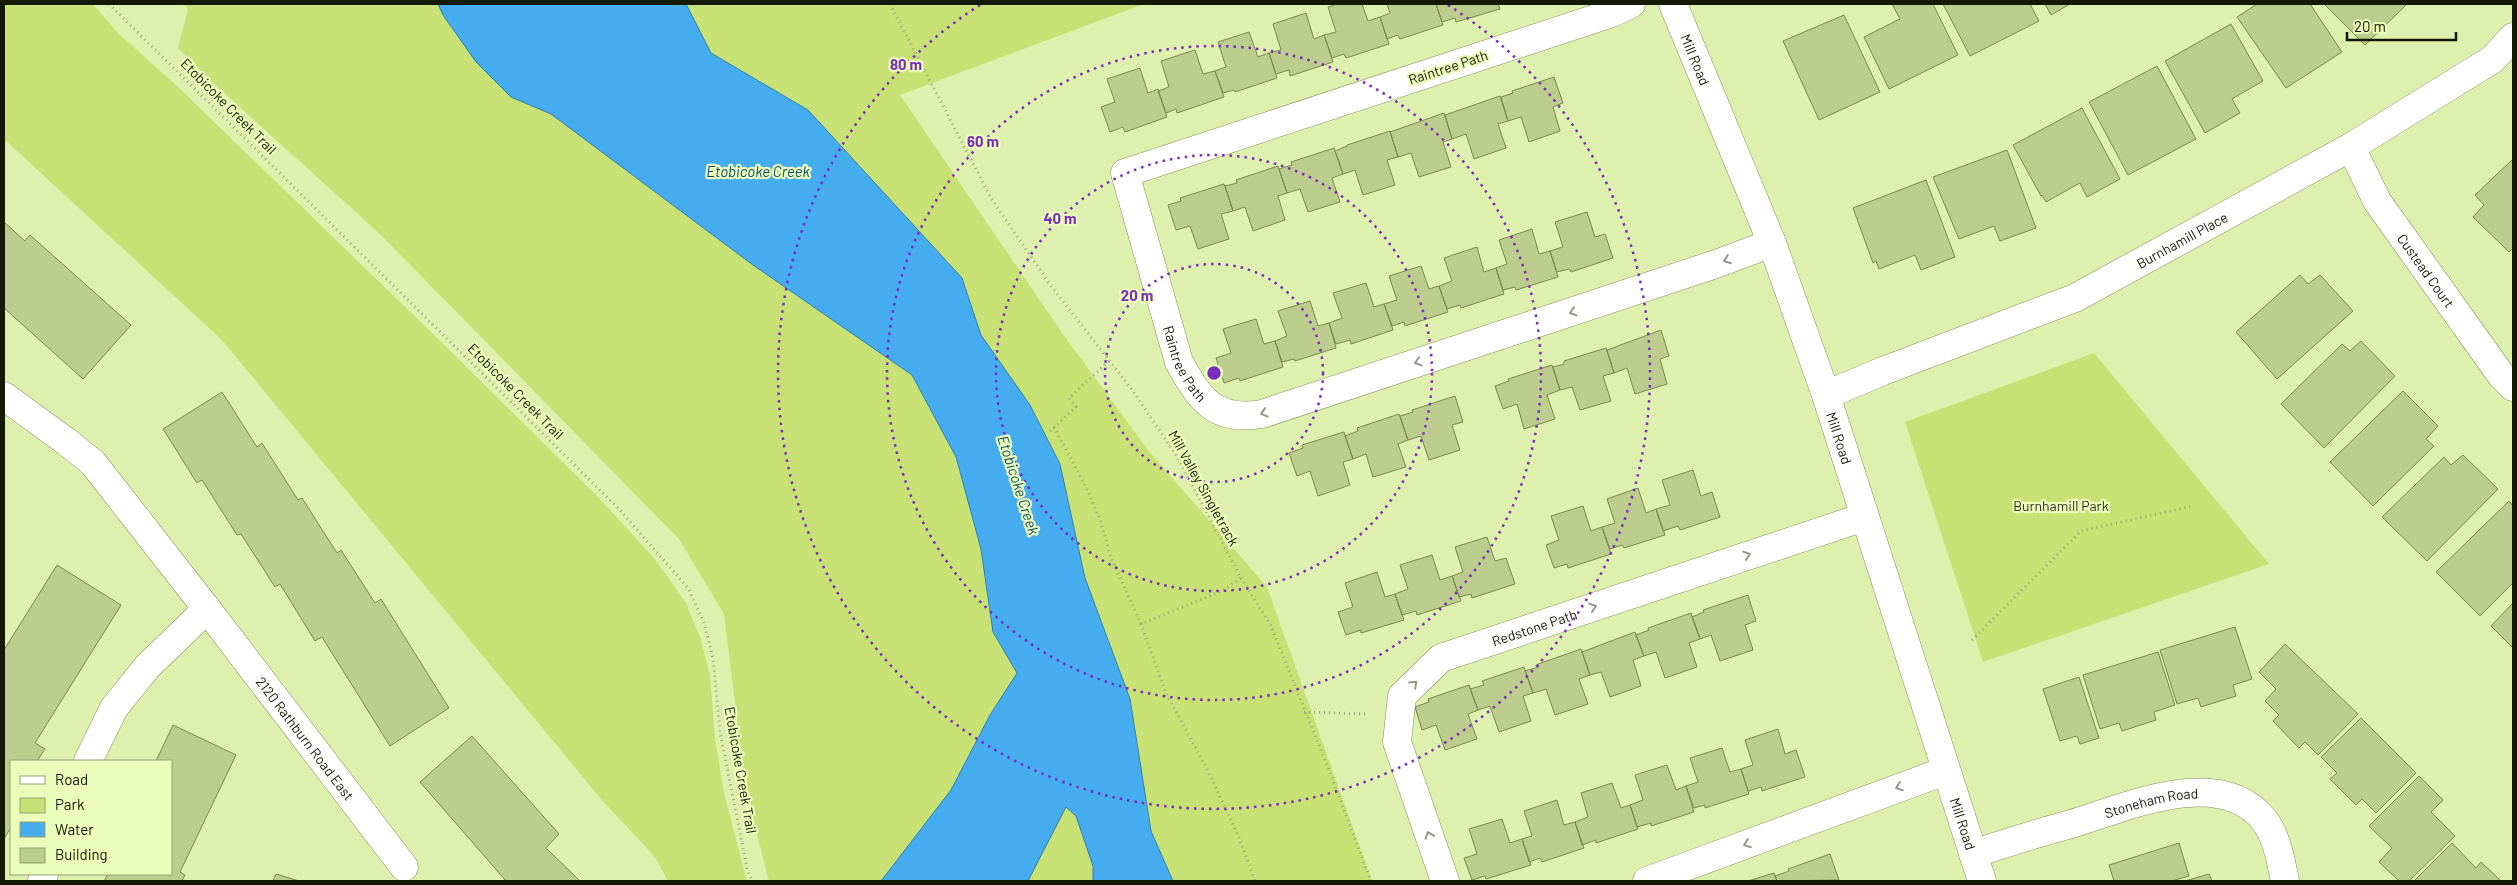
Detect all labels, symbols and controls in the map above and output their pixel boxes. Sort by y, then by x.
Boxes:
scale bar [2347,10,2456,42]
text: 20 m [2354,17,2386,35]
street label: Mill Road [1678,31,1714,88]
street label: Raintree Path [1406,46,1490,88]
street label: Etobicoke Creek Trail [178,55,280,157]
text: 80 m [890,55,922,73]
text: 60 m [967,132,999,150]
water label: Etobicoke Creek [706,162,810,180]
street label: Burnhamill Place [2133,208,2230,271]
text: 40 m [1043,209,1077,227]
street label: Custead Court [2394,230,2458,311]
one-way arrow [1723,254,1732,264]
text: 20 m [1121,286,1153,304]
one-way arrow [1569,306,1577,316]
street label: Raintree Path [1161,324,1210,405]
street label: Etobicoke Creek Trail [465,340,567,442]
one-way arrow [1415,357,1423,367]
centre of rings [1205,364,1223,382]
one-way arrow [1260,407,1269,417]
street label: Mill Road [1823,410,1856,466]
street label: Mill Valley Singletrack [1165,427,1243,549]
water label: Etobicoke Creek [994,433,1044,538]
park label: Burnhamill Park [2013,497,2109,514]
one-way arrow [1742,551,1751,561]
one-way arrow [1588,603,1597,613]
street label: Redstone Path [1489,605,1579,649]
street label: 2120 Rathburn Road East [253,673,358,803]
one-way arrow [1409,681,1418,690]
street label: Etobicoke Creek Trail [721,705,761,835]
legend [10,760,172,875]
text: Road [55,770,88,788]
one-way arrow [1896,781,1904,791]
street label: Stoneham Road [2102,784,2198,821]
text: Park [55,795,85,813]
street label: Mill Road [1947,795,1980,852]
text: Water [55,820,94,838]
one-way arrow [1425,831,1435,840]
one-way arrow [1743,838,1752,848]
text: Building [55,845,108,863]

